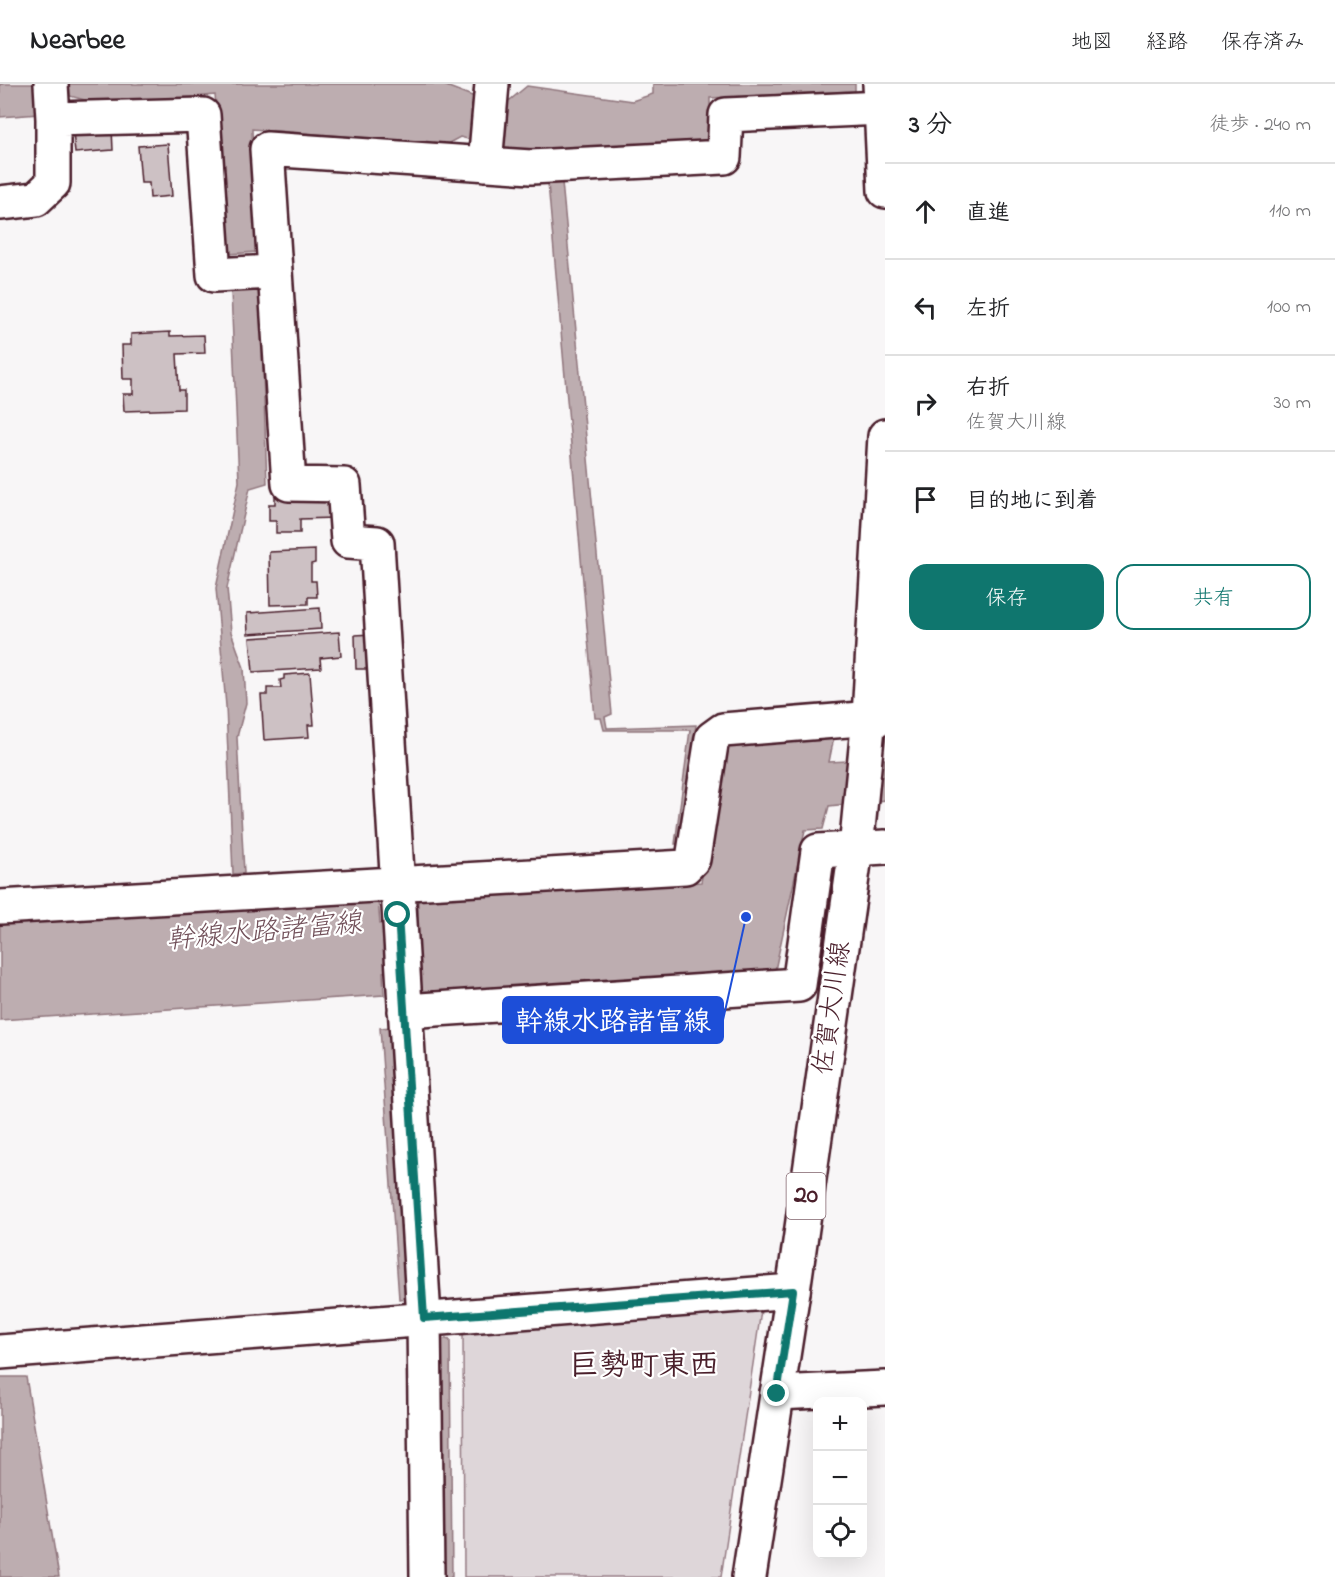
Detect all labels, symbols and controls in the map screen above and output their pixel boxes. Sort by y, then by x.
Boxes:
text: Nearbee [30,21,125,62]
text: 地図 [1071,28,1113,58]
text: 経路 [1146,28,1188,58]
text: 保存済み [1221,28,1305,58]
text: 3 分 [909,107,952,145]
text: 徒歩 · 240 m [1209,111,1311,140]
icon: ahead [909,195,942,228]
text: 110 m [1269,197,1311,226]
text: 直進 [966,198,1010,230]
icon: left [909,291,942,324]
text: 100 m [1267,293,1311,322]
text: 左折 [966,294,1010,326]
text: 右折 [966,373,1010,405]
icon: right [909,387,942,420]
text: 30 m [1274,389,1311,418]
text: 佐賀大川線 [966,409,1066,438]
icon: arrive [909,483,942,516]
text: 目的地に到着 [966,486,1098,518]
button: 保存 [909,564,1104,630]
button: 共有 [1116,564,1311,630]
route start [384,901,410,927]
water label: 幹線水路諸富線 [165,904,364,962]
street label: 佐賀大川線 [804,938,862,1078]
callout: 幹線水路諸富線 [503,997,723,1043]
text: 幹線水路諸富線 [515,1003,711,1044]
road number: 20 [786,1173,826,1219]
district label: 巨勢町東西 [569,1345,719,1389]
route end [763,1380,789,1406]
map controls [813,1397,867,1559]
button: + [813,1397,867,1451]
button: − [813,1451,867,1505]
button: locate [813,1505,867,1559]

